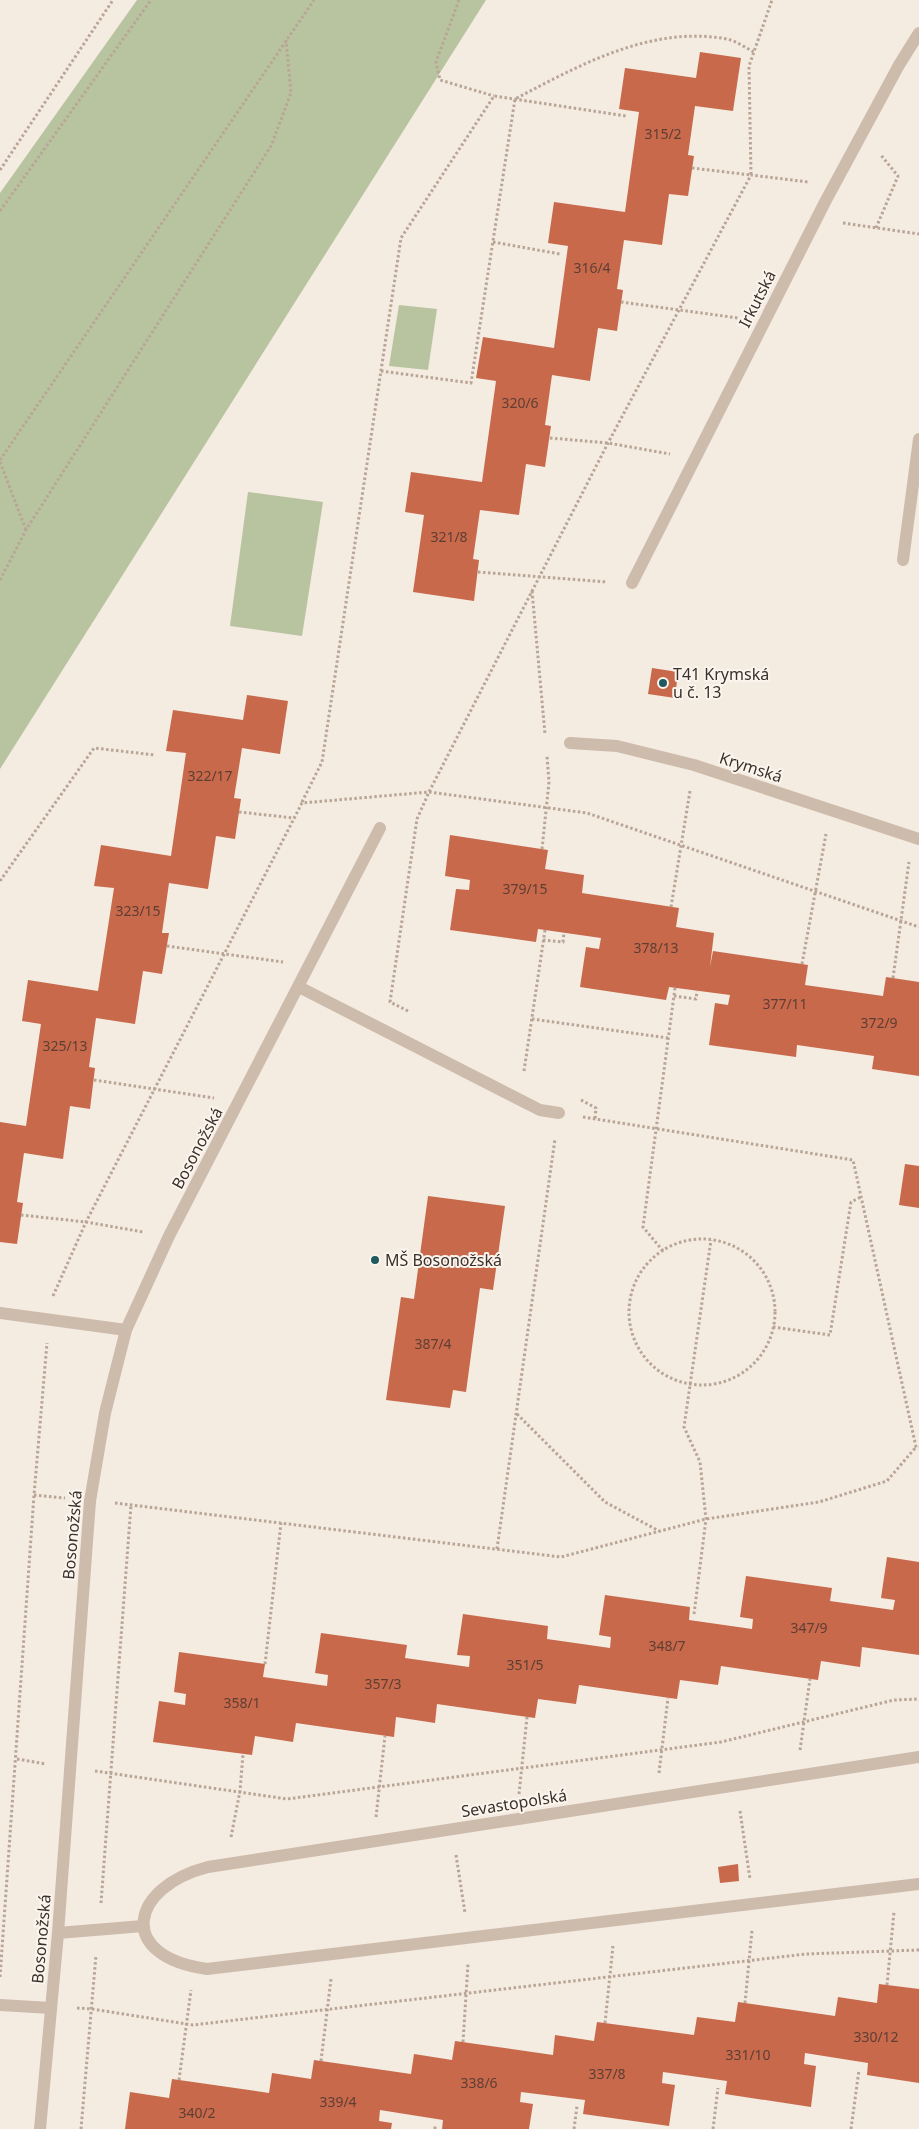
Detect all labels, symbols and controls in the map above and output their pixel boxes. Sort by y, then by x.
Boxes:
house number: 315/2 [644,124,682,143]
house number: 316/4 [573,258,611,277]
street label: Irkutská [733,267,781,331]
house number: 320/6 [501,393,539,412]
house number: 321/8 [430,527,468,546]
place label: T41 Krymská u č. 13 [673,663,769,703]
marker: T41 Krymská u č. 13 [657,677,669,689]
street label: Krymská [717,747,785,787]
house number: 322/17 [187,766,233,785]
house number: 379/15 [502,879,548,898]
house number: 323/15 [115,901,161,920]
house number: 378/13 [633,938,679,957]
house number: 377/11 [762,994,808,1013]
house number: 372/9 [860,1013,898,1032]
house number: 325/13 [42,1036,88,1055]
street label: Bosonožská [166,1103,228,1193]
place label: MŠ Bosonožská [385,1249,502,1271]
marker: MŠ Bosonožská [369,1254,381,1266]
house number: 387/4 [414,1334,452,1353]
street label: Bosonožská [57,1489,87,1581]
house number: 347/9 [790,1618,828,1637]
house number: 348/7 [648,1636,686,1655]
house number: 351/5 [506,1655,544,1674]
house number: 357/3 [364,1674,402,1693]
house number: 358/1 [223,1693,261,1712]
street label: Sevastopolská [460,1784,568,1822]
street label: Bosonožská [26,1893,56,1985]
house number: 330/12 [853,2027,899,2046]
house number: 331/10 [725,2045,771,2064]
house number: 337/8 [588,2064,626,2083]
house number: 338/6 [460,2073,498,2092]
house number: 339/4 [319,2092,357,2111]
house number: 340/2 [178,2103,216,2122]

